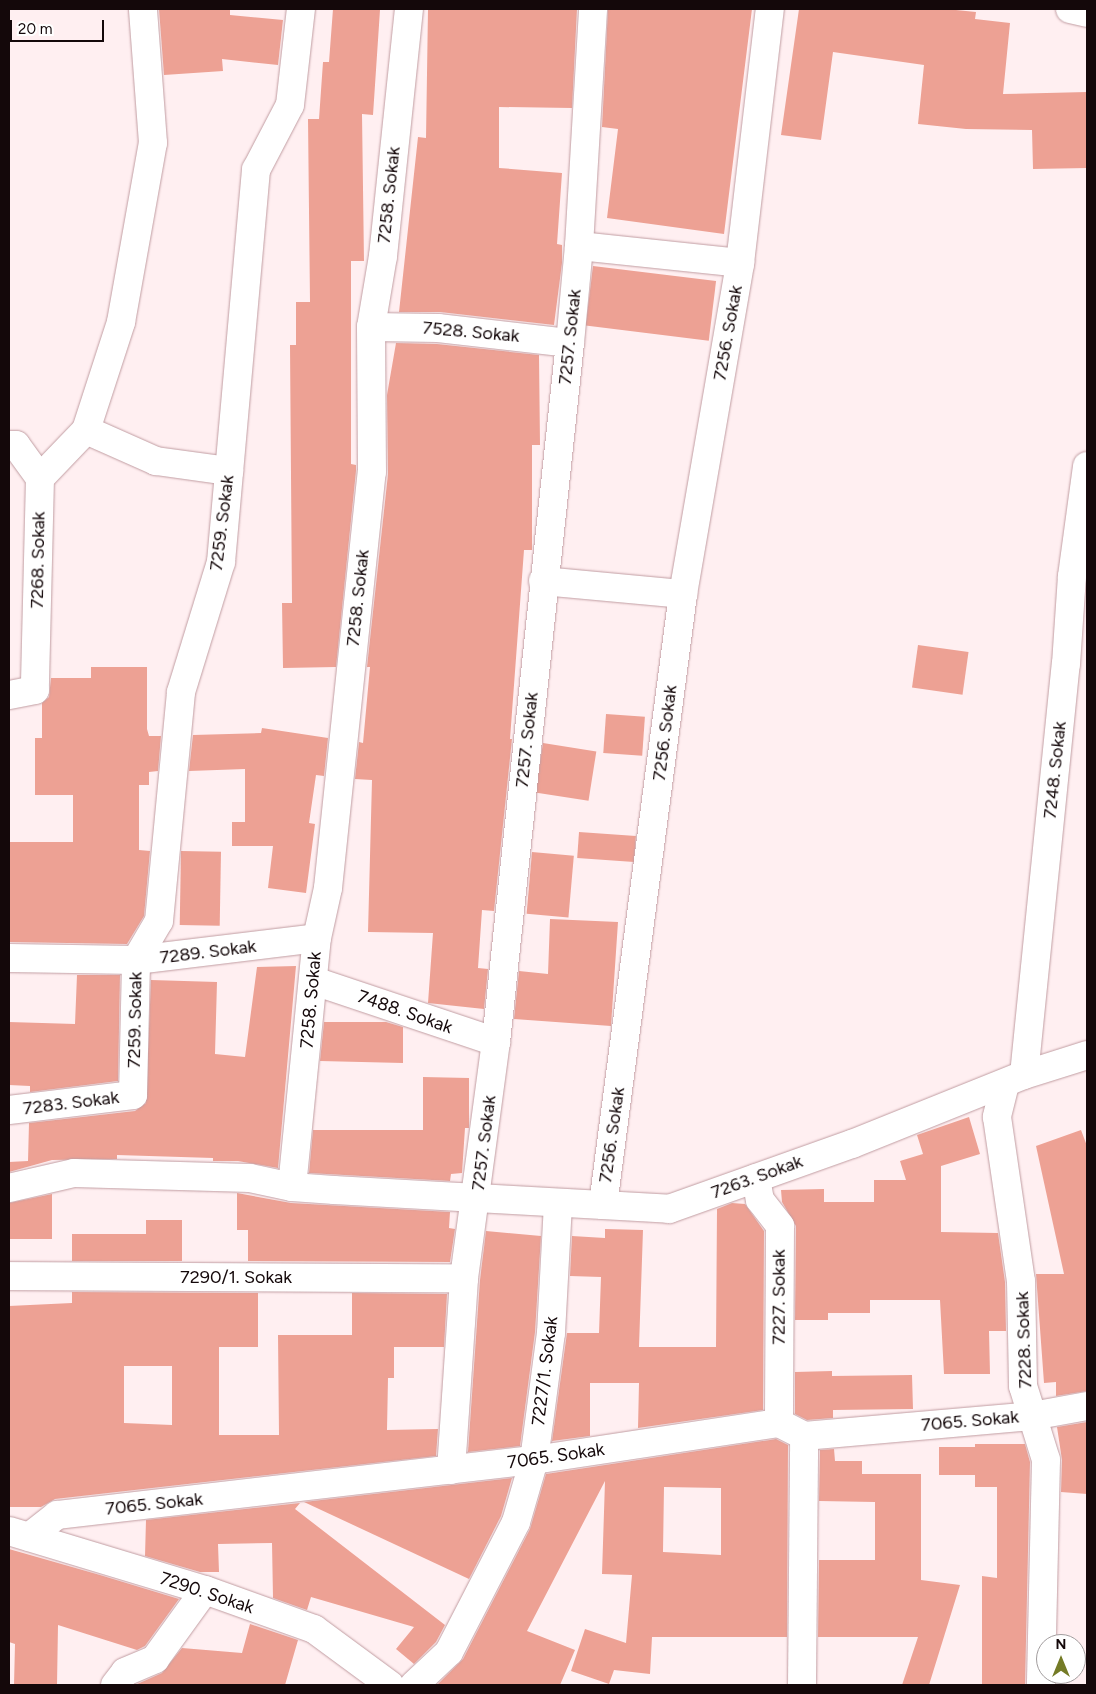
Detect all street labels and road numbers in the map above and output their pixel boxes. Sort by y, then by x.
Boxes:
street label: 7258. Sokak [373,146,405,244]
street label: 7256. Sokak [709,284,747,382]
street label: 7257. Sokak [554,288,586,386]
street label: 7528. Sokak [422,317,520,347]
street label: 7259. Sokak [205,474,239,572]
street label: 7268. Sokak [26,511,50,609]
street label: 7258. Sokak [342,549,374,647]
street label: 7256. Sokak [648,684,682,782]
street label: 7257. Sokak [511,691,543,789]
street label: 7248. Sokak [1039,720,1071,820]
street label: 7289. Sokak [158,935,258,969]
street label: 7258. Sokak [296,951,326,1049]
street label: 7259. Sokak [123,972,147,1068]
street label: 7488. Sokak [355,986,455,1038]
street label: 7283. Sokak [22,1086,120,1120]
street label: 7256. Sokak [595,1086,629,1184]
street label: 7257. Sokak [467,1094,501,1192]
street label: 7263. Sokak [708,1150,806,1204]
street label: 7227. Sokak [768,1249,790,1345]
street label: 7290/1. Sokak [180,1266,292,1288]
street label: 7228. Sokak [1012,1291,1036,1389]
street label: 7227/1. Sokak [528,1315,562,1427]
street label: 7065. Sokak [920,1406,1020,1436]
street label: 7065. Sokak [506,1438,606,1474]
street label: 7065. Sokak [104,1488,204,1520]
street label: 7290. Sokak [157,1568,257,1618]

